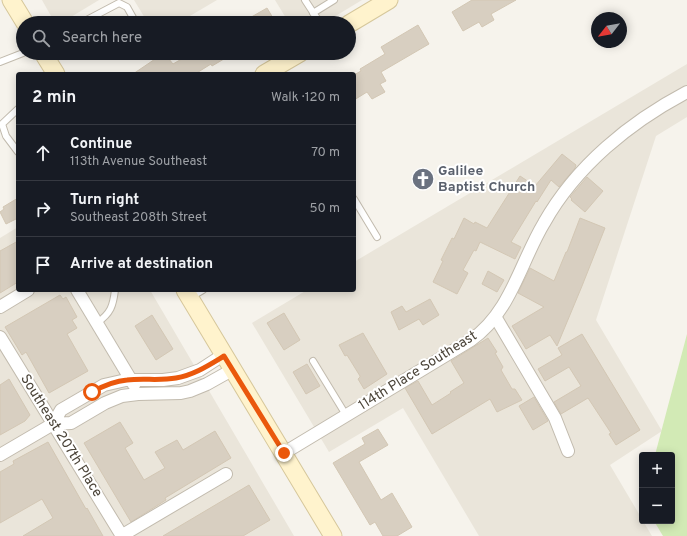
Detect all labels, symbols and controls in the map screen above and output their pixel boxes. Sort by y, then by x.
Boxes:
north arrow [591,12,627,48]
search box [16,16,356,60]
icon: search [30,27,52,49]
text: Search here [62,29,142,48]
text: 2 min [32,87,76,109]
text: Walk · 120 m [271,90,340,106]
text: Continue [70,135,132,154]
icon: ahead [32,142,54,164]
text: 70 m [311,145,340,161]
text: 113th Avenue Southeast [70,154,207,170]
place label: Galilee Baptist Church [438,163,535,196]
church icon: Galilee Baptist Church [410,166,436,192]
text: Turn right [70,191,139,210]
icon: right [32,198,54,220]
text: 50 m [310,201,340,217]
text: Southeast 208th Street [70,210,207,226]
icon: arrive [32,254,54,276]
text: Arrive at destination [70,255,213,274]
street label: 114th Place Southeast [356,328,480,414]
street label: Southeast 207th Place [16,371,106,501]
route start [83,383,101,401]
route end [275,444,293,462]
map controls [639,452,675,524]
button: + [639,452,675,488]
button: − [639,488,675,524]

